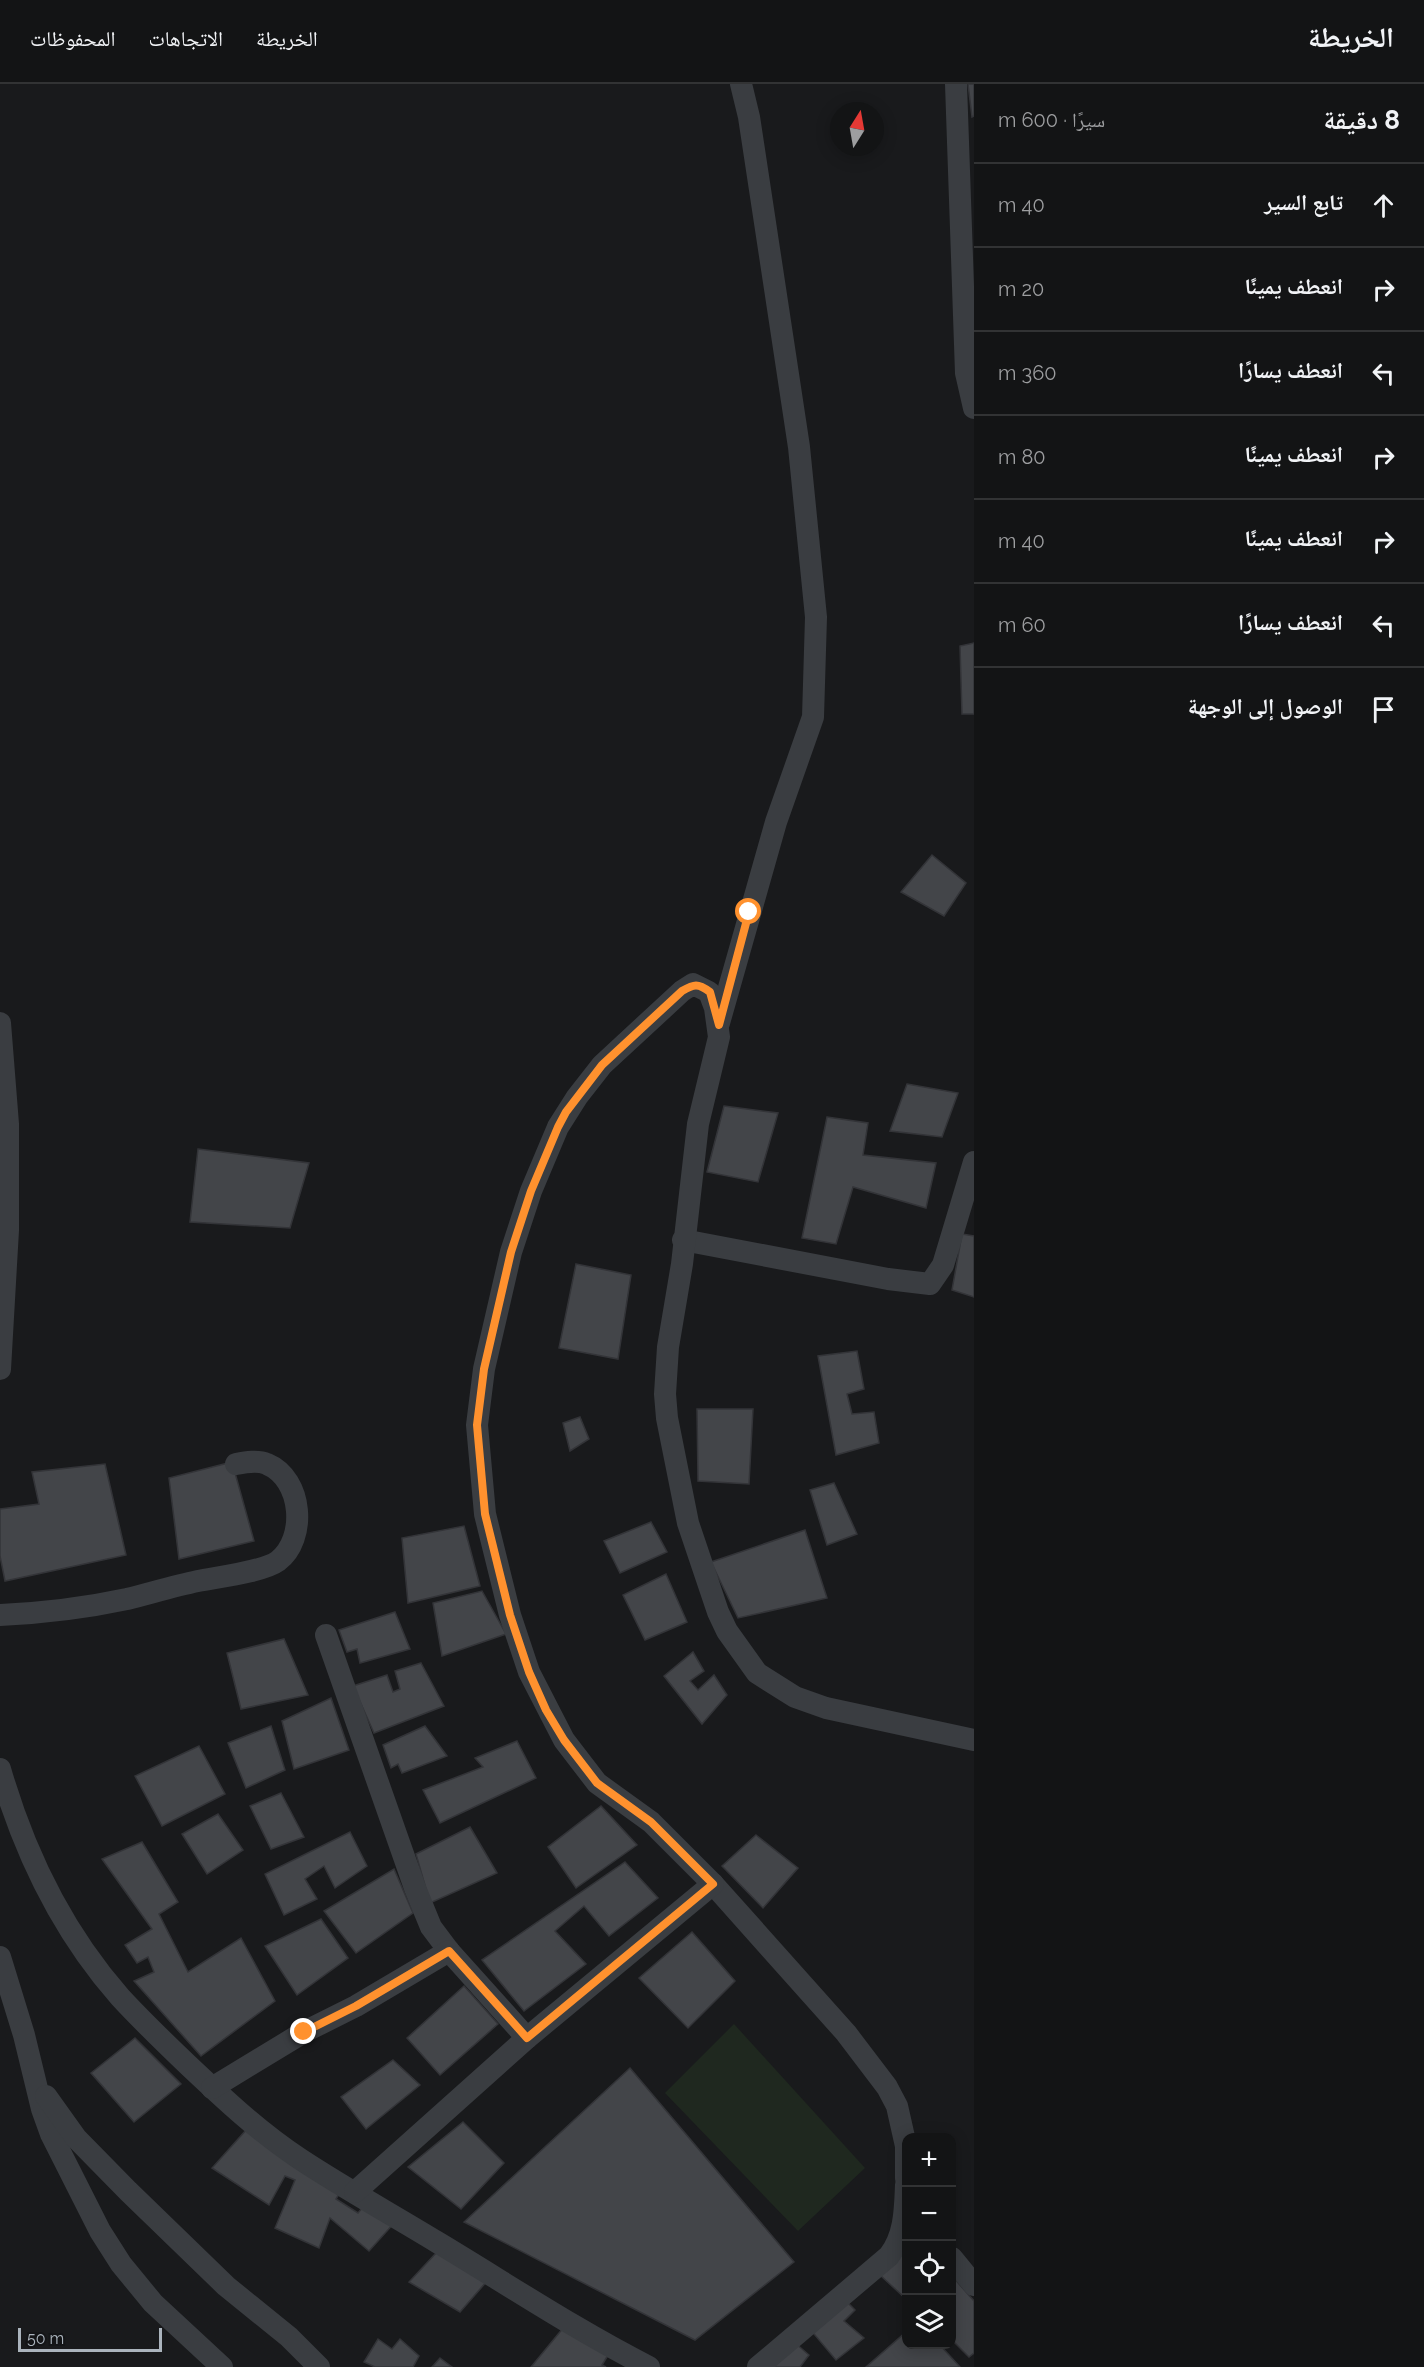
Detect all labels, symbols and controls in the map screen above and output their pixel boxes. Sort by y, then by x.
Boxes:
text: الخريطة [1308,21,1394,54]
text: المحفوظات [30,26,115,51]
text: الاتجاهات [148,26,223,51]
text: الخريطة [256,26,318,51]
north arrow [830,102,884,156]
text: 8 دقيقة [1323,105,1400,135]
text: سيرًا · 600 m [998,108,1105,132]
text: تابع السير [1264,189,1343,215]
icon: ahead [1367,189,1400,222]
text: 40 m [998,193,1045,217]
text: انعطف يمينًا [1244,273,1343,299]
icon: right [1367,273,1400,306]
text: 20 m [998,277,1044,301]
text: انعطف يسارًا [1238,357,1343,383]
icon: left [1367,357,1400,390]
text: 360 m [998,361,1056,385]
text: انعطف يمينًا [1244,441,1343,467]
icon: right [1367,441,1400,474]
text: 80 m [998,445,1046,469]
text: انعطف يمينًا [1244,525,1343,551]
icon: right [1367,525,1400,558]
text: 40 m [998,529,1045,553]
text: انعطف يسارًا [1238,609,1343,635]
icon: left [1367,609,1400,642]
text: 60 m [998,613,1046,637]
text: الوصول إلى الوجهة [1188,693,1343,719]
icon: arrive [1367,693,1400,726]
route start [735,898,761,924]
route end [290,2018,316,2044]
map controls [902,2133,956,2349]
button: + [902,2133,956,2187]
button: − [902,2187,956,2241]
button: locate [902,2241,956,2295]
button: layers [902,2295,956,2349]
scale bar [18,2325,162,2352]
text: 50 m [27,2329,64,2348]

